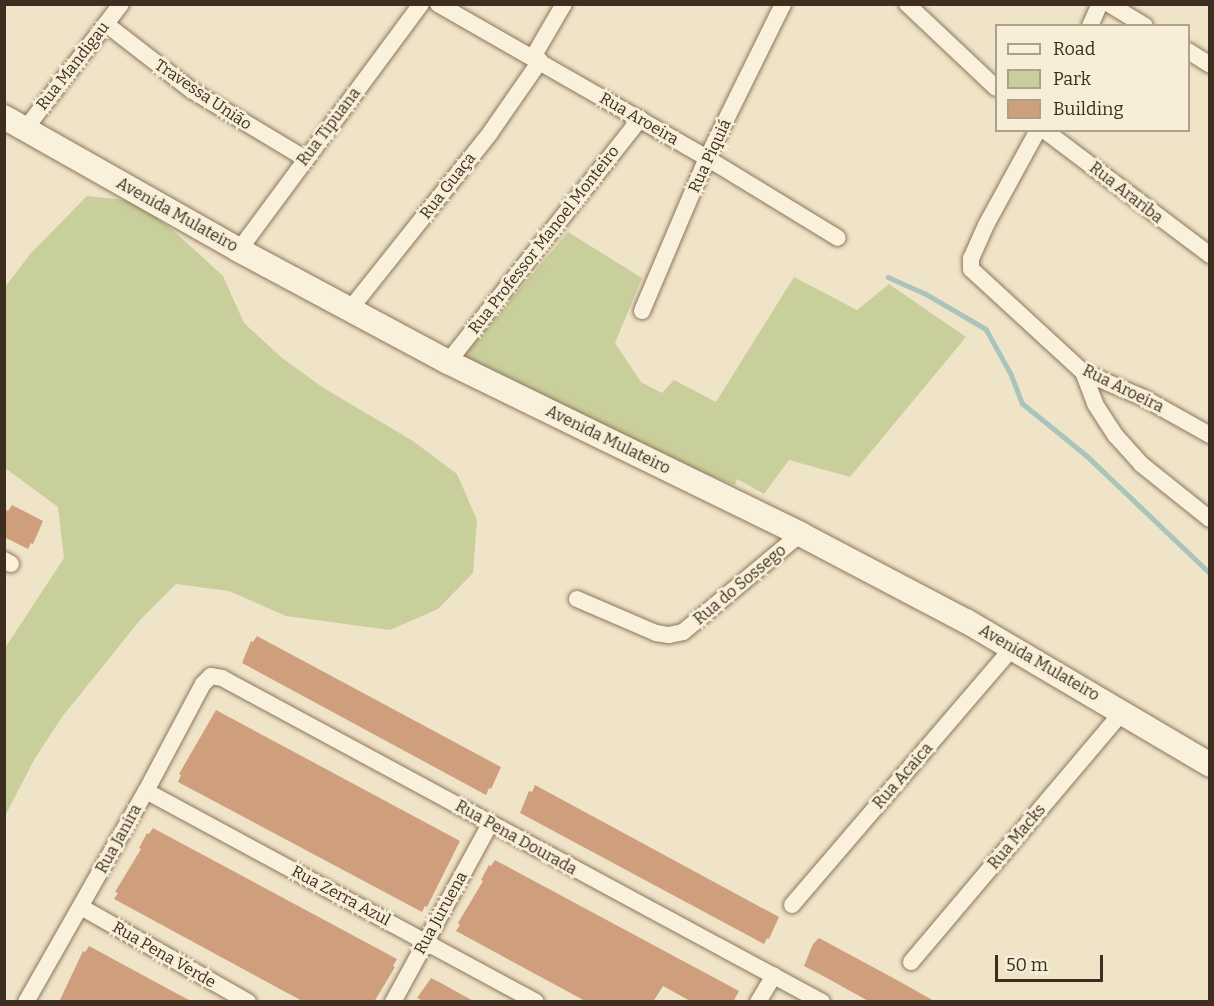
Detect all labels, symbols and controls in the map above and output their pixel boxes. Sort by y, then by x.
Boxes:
street label: Rua Mandigau [33,18,113,114]
legend [995,24,1190,132]
text: Road [1053,38,1095,60]
street label: Travessa União [151,56,255,134]
text: Park [1053,68,1091,90]
street label: Rua Tipuana [293,84,365,170]
street label: Rua Aroeira [596,89,682,149]
text: Building [1053,98,1124,120]
street label: Rua Piquiá [685,116,735,196]
street label: Rua Professor Manoel Monteiro [465,142,623,338]
street label: Rua Guaça [416,149,480,223]
street label: Rua Arariba [1085,158,1167,228]
street label: Avenida Mulateiro [113,174,241,256]
street label: Rua Aroeira [1079,361,1167,417]
street label: Avenida Mulateiro [543,402,673,478]
street label: Rua do Sossego [690,541,790,629]
street label: Avenida Mulateiro [975,621,1103,705]
street label: Rua Acaica [869,739,937,813]
street label: Rua Pena Dourada [452,797,580,879]
street label: Rua Janira [92,801,146,877]
street label: Rua Macks [984,801,1050,873]
street label: Rua Zerra Azul [288,862,394,930]
street label: Rua Juruena [410,868,472,958]
street label: Rua Pena Verde [109,918,219,992]
scale bar [998,943,1106,981]
text: 50 m [1006,954,1048,976]

